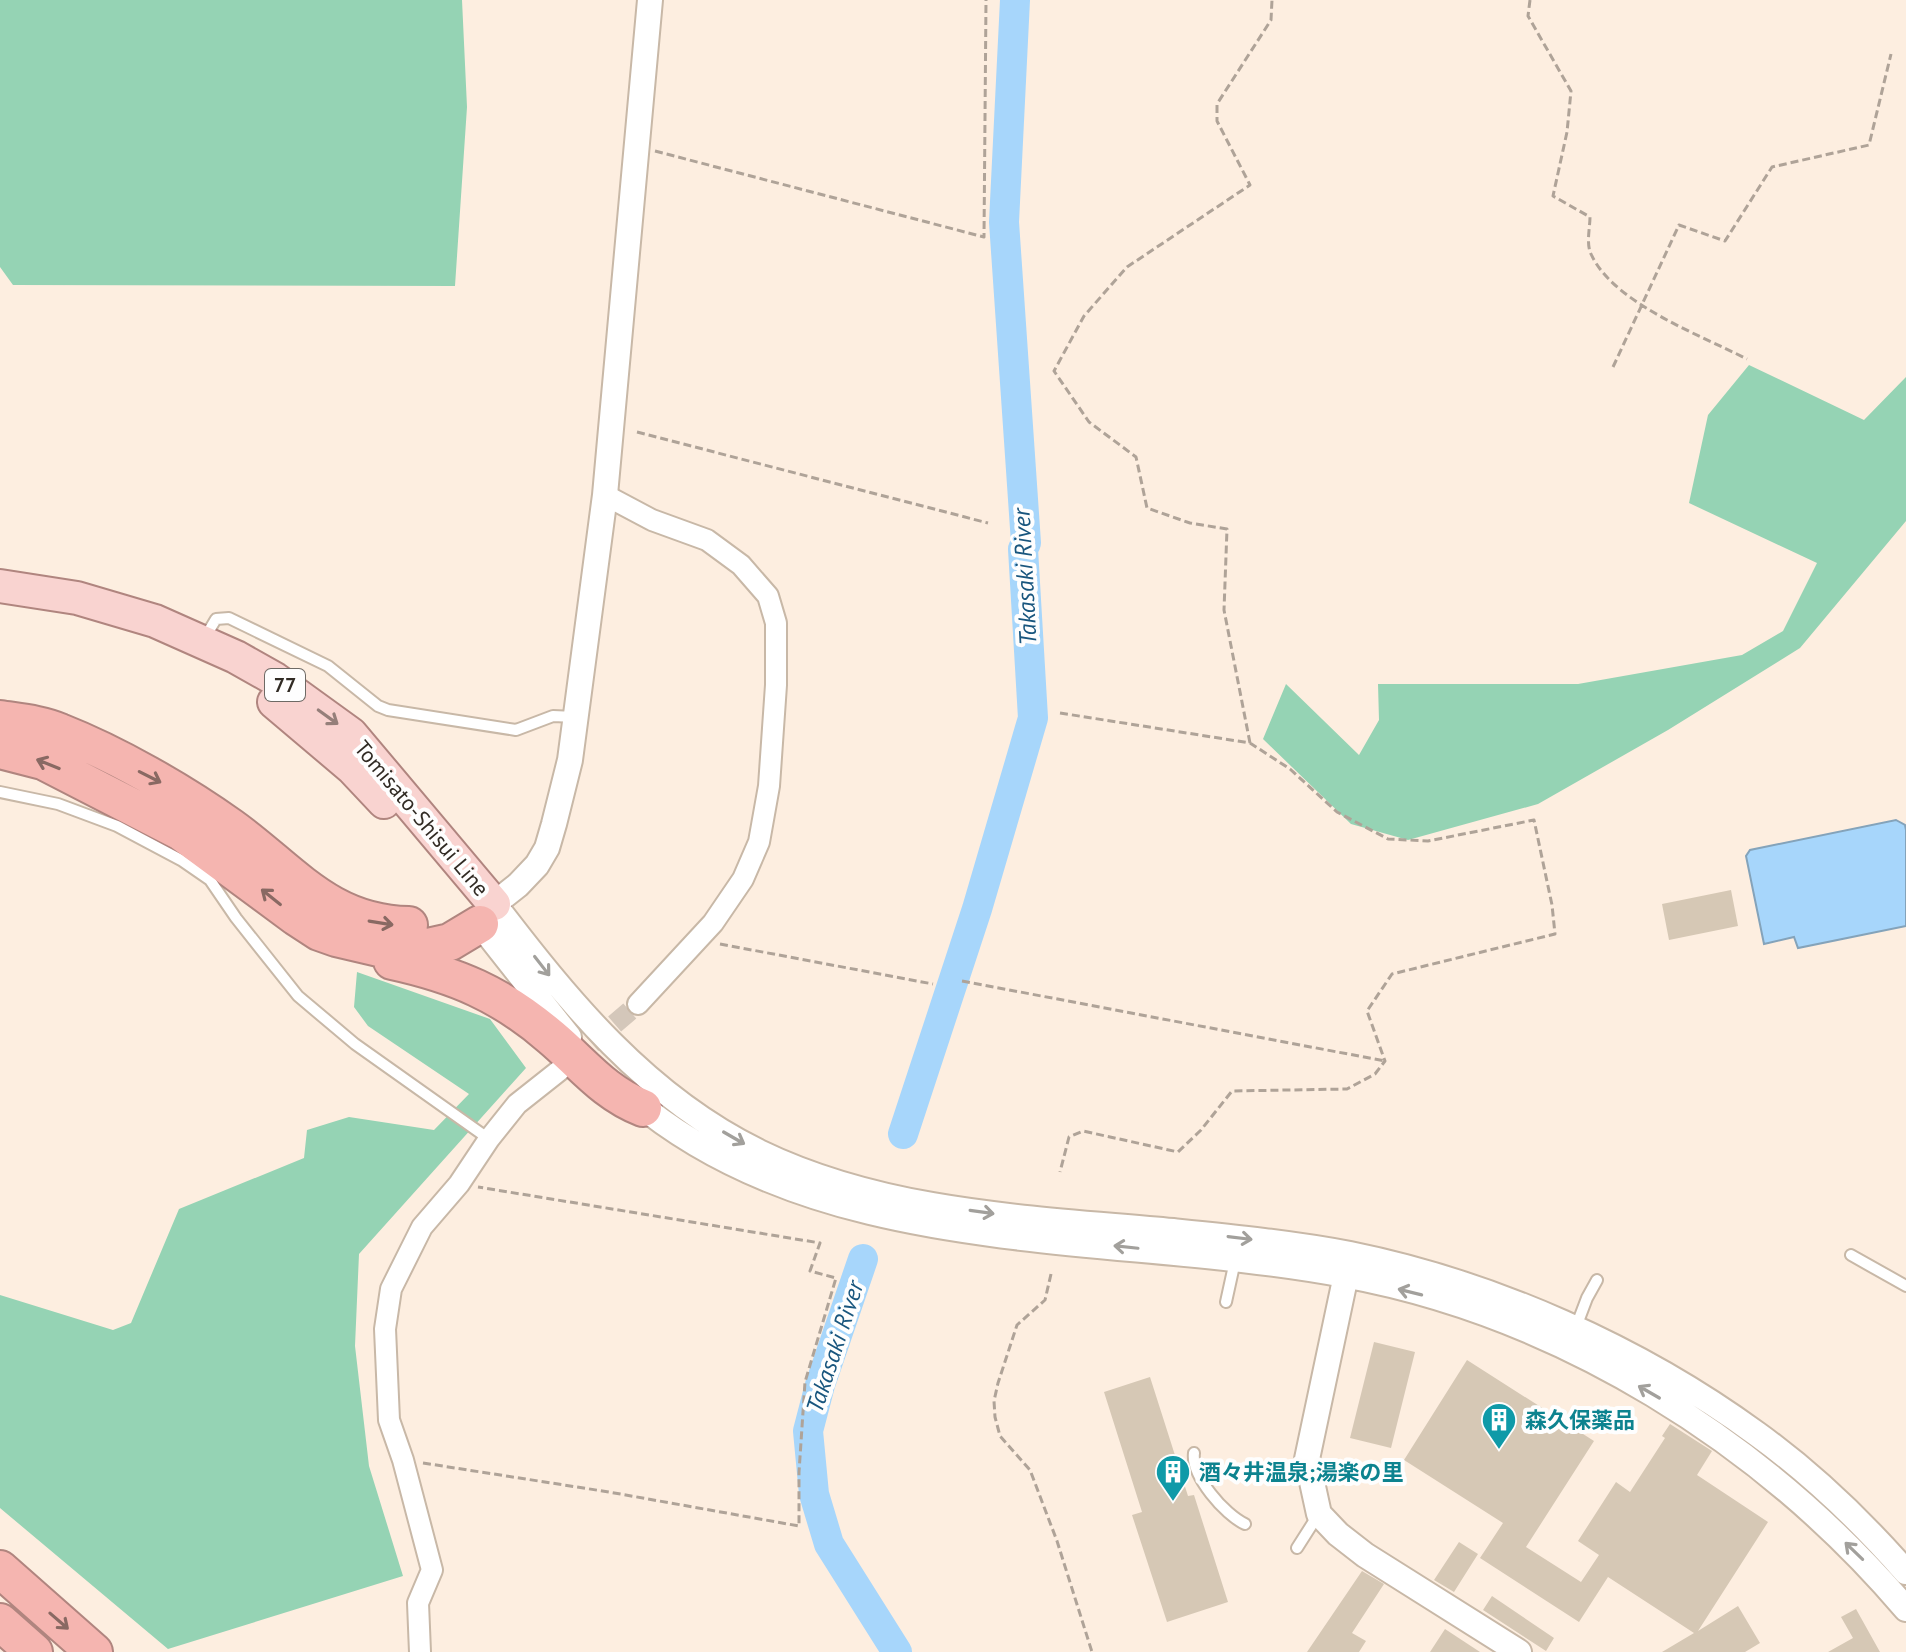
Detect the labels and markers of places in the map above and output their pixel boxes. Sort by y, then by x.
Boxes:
building icon: 森久保薬品 [1480,1401,1518,1451]
place label: 森久保薬品 [1525,1406,1635,1434]
building icon: 酒々井温泉;湯楽の里 [1154,1453,1192,1503]
place label: 酒々井温泉;湯楽の里 [1199,1458,1403,1486]

